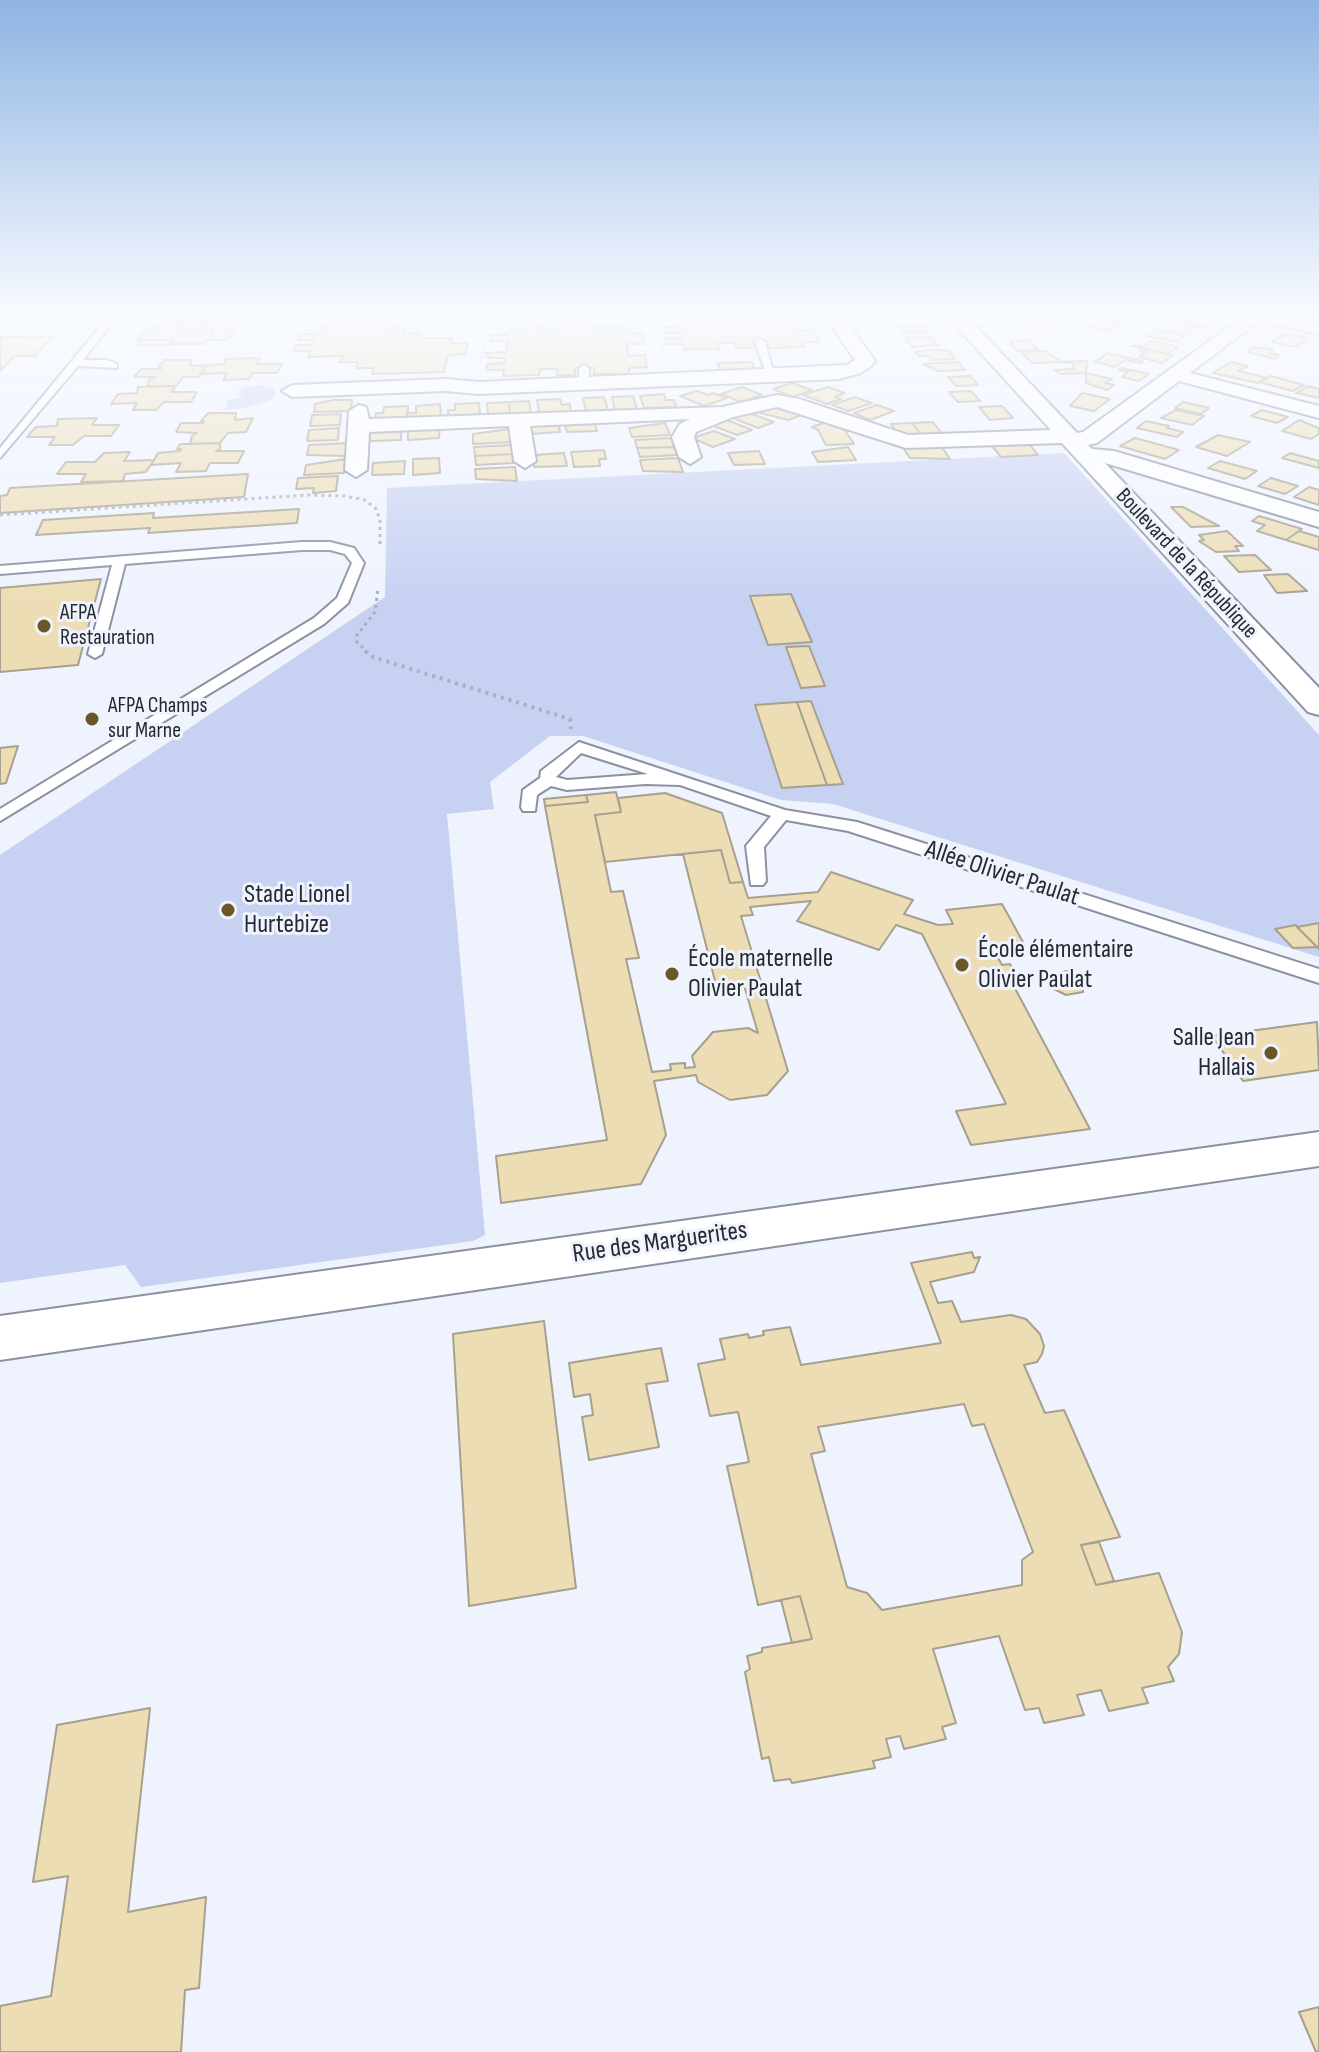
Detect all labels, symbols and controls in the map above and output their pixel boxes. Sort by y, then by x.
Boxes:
street label: Boulevard de la République [1110,483,1262,645]
place label: AFPA Restauration [60,600,155,652]
marker: AFPA Restauration [35,617,53,635]
place label: AFPA Champs sur Marne [108,693,207,744]
marker: AFPA Champs sur Marne [83,710,101,728]
street label: Allée Olivier Paulat [921,834,1083,914]
place label: Stade Lionel Hurtebize [244,879,350,940]
marker: Stade Lionel Hurtebize [219,901,237,919]
place label: École élémentaire Olivier Paulat [978,934,1133,996]
place label: École maternelle Olivier Paulat [688,943,833,1004]
marker: École élémentaire Olivier Paulat [953,956,971,974]
marker: École maternelle Olivier Paulat [663,965,681,983]
place label: Salle Jean Hallais [1173,1022,1255,1084]
marker: Salle Jean Hallais [1262,1044,1280,1062]
street label: Rue des Marguerites [571,1215,749,1271]

